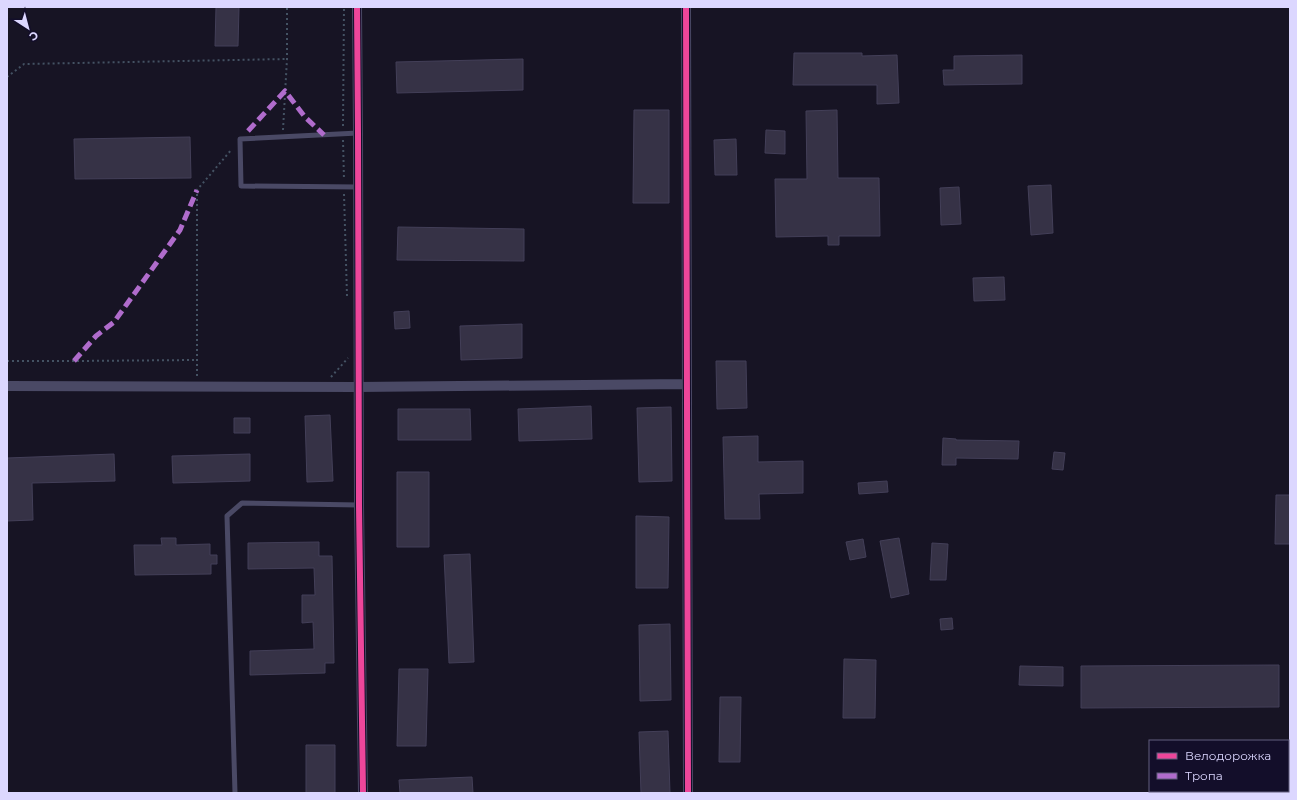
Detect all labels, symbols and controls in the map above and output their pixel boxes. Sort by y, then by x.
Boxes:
north arrow [8,8,48,48]
text: С [27,28,41,44]
legend [1149,740,1289,792]
text: Велодорожка [1185,748,1271,763]
text: Тропа [1185,768,1223,783]

